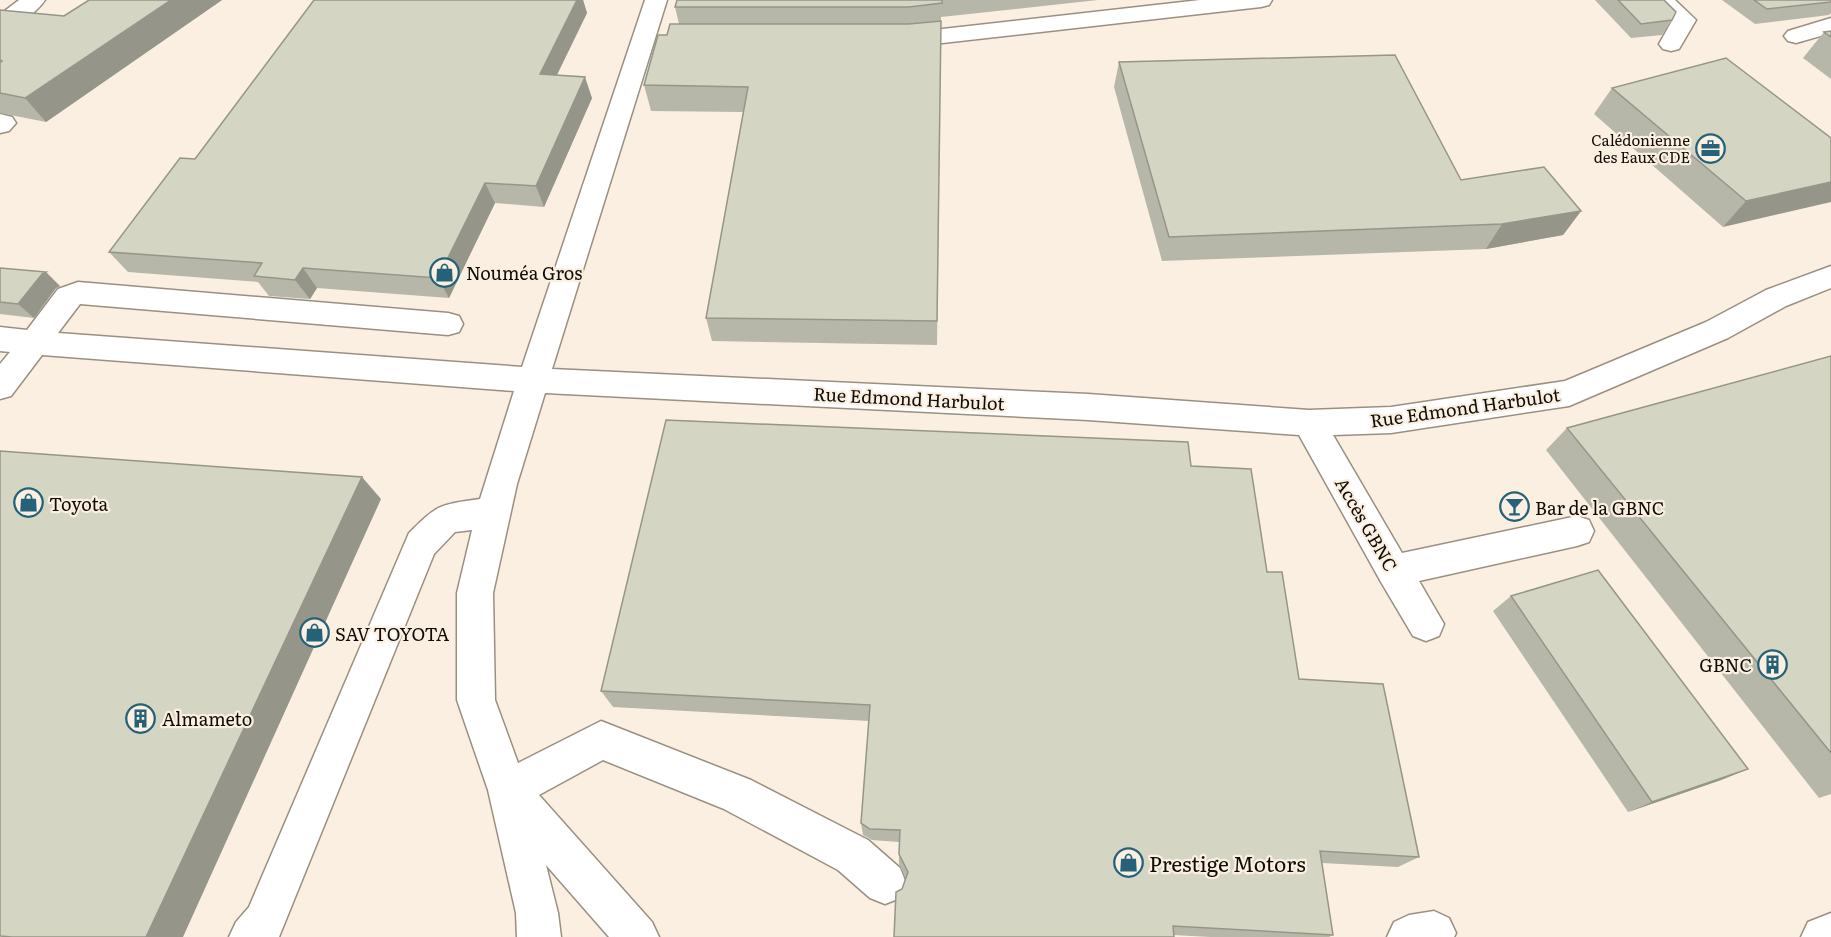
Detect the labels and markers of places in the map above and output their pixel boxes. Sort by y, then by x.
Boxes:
place label: Calédonienne des Eaux CDE [1591,128,1690,168]
office icon: Calédonienne des Eaux CDE [1695,132,1727,164]
shop icon: Nouméa Gros [429,256,461,288]
place label: Nouméa Gros [466,259,582,286]
shop icon: Toyota [12,487,44,519]
place label: Toyota [49,490,109,517]
bar icon: Bar de la GBNC [1498,491,1530,523]
place label: Bar de la GBNC [1535,494,1664,521]
shop icon: SAV TOYOTA [298,617,330,649]
place label: SAV TOYOTA [335,620,449,647]
building icon: GBNC [1757,648,1789,680]
place label: GBNC [1699,651,1752,678]
building icon: Almameto [125,702,157,734]
place label: Almameto [162,705,252,732]
shop icon: Prestige Motors [1112,846,1144,878]
place label: Prestige Motors [1149,847,1306,878]

